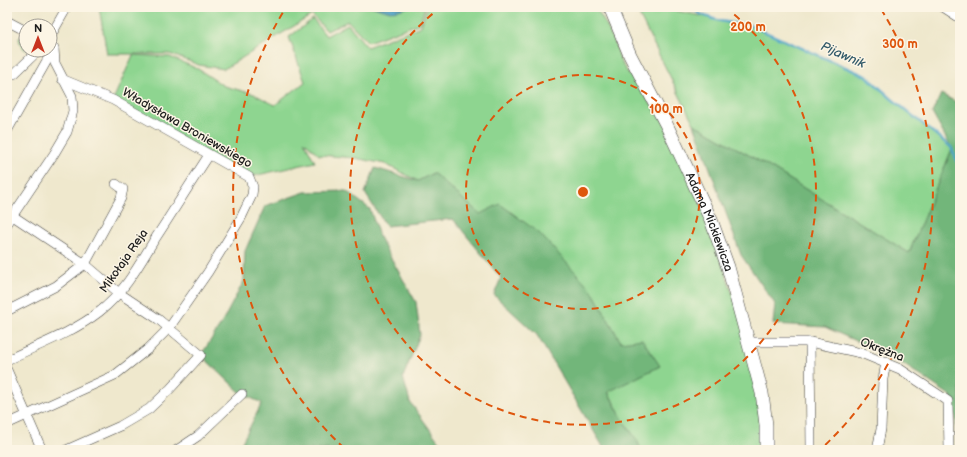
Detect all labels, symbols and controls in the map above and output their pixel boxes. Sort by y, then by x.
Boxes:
north arrow [18,18,58,58]
text: 200 m [730,20,766,35]
text: N [34,22,42,35]
text: 300 m [882,37,918,52]
water label: Pijawnik [818,38,868,72]
street label: Władysława Broniewskiego [119,85,255,171]
text: 100 m [649,102,683,117]
street label: Adama Mickiewicza [682,170,736,273]
centre of rings [576,185,590,199]
street label: Mikołaja Reja [97,226,152,296]
street label: Okrężna [858,335,906,365]

